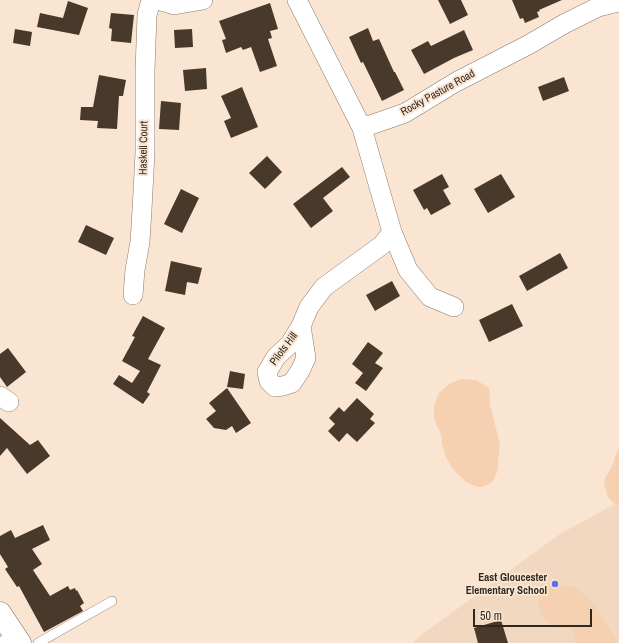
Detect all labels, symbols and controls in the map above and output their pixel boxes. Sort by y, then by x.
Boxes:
street label: Rocky Pasture Road [399,67,477,119]
street label: Haskell Court [137,121,151,175]
street label: Pilots Hill [267,330,301,368]
place label: East Gloucester Elementary School [466,571,547,597]
marker: East Gloucester Elementary School [550,579,560,589]
scale bar [475,601,594,627]
text: 50 m [480,608,502,624]

